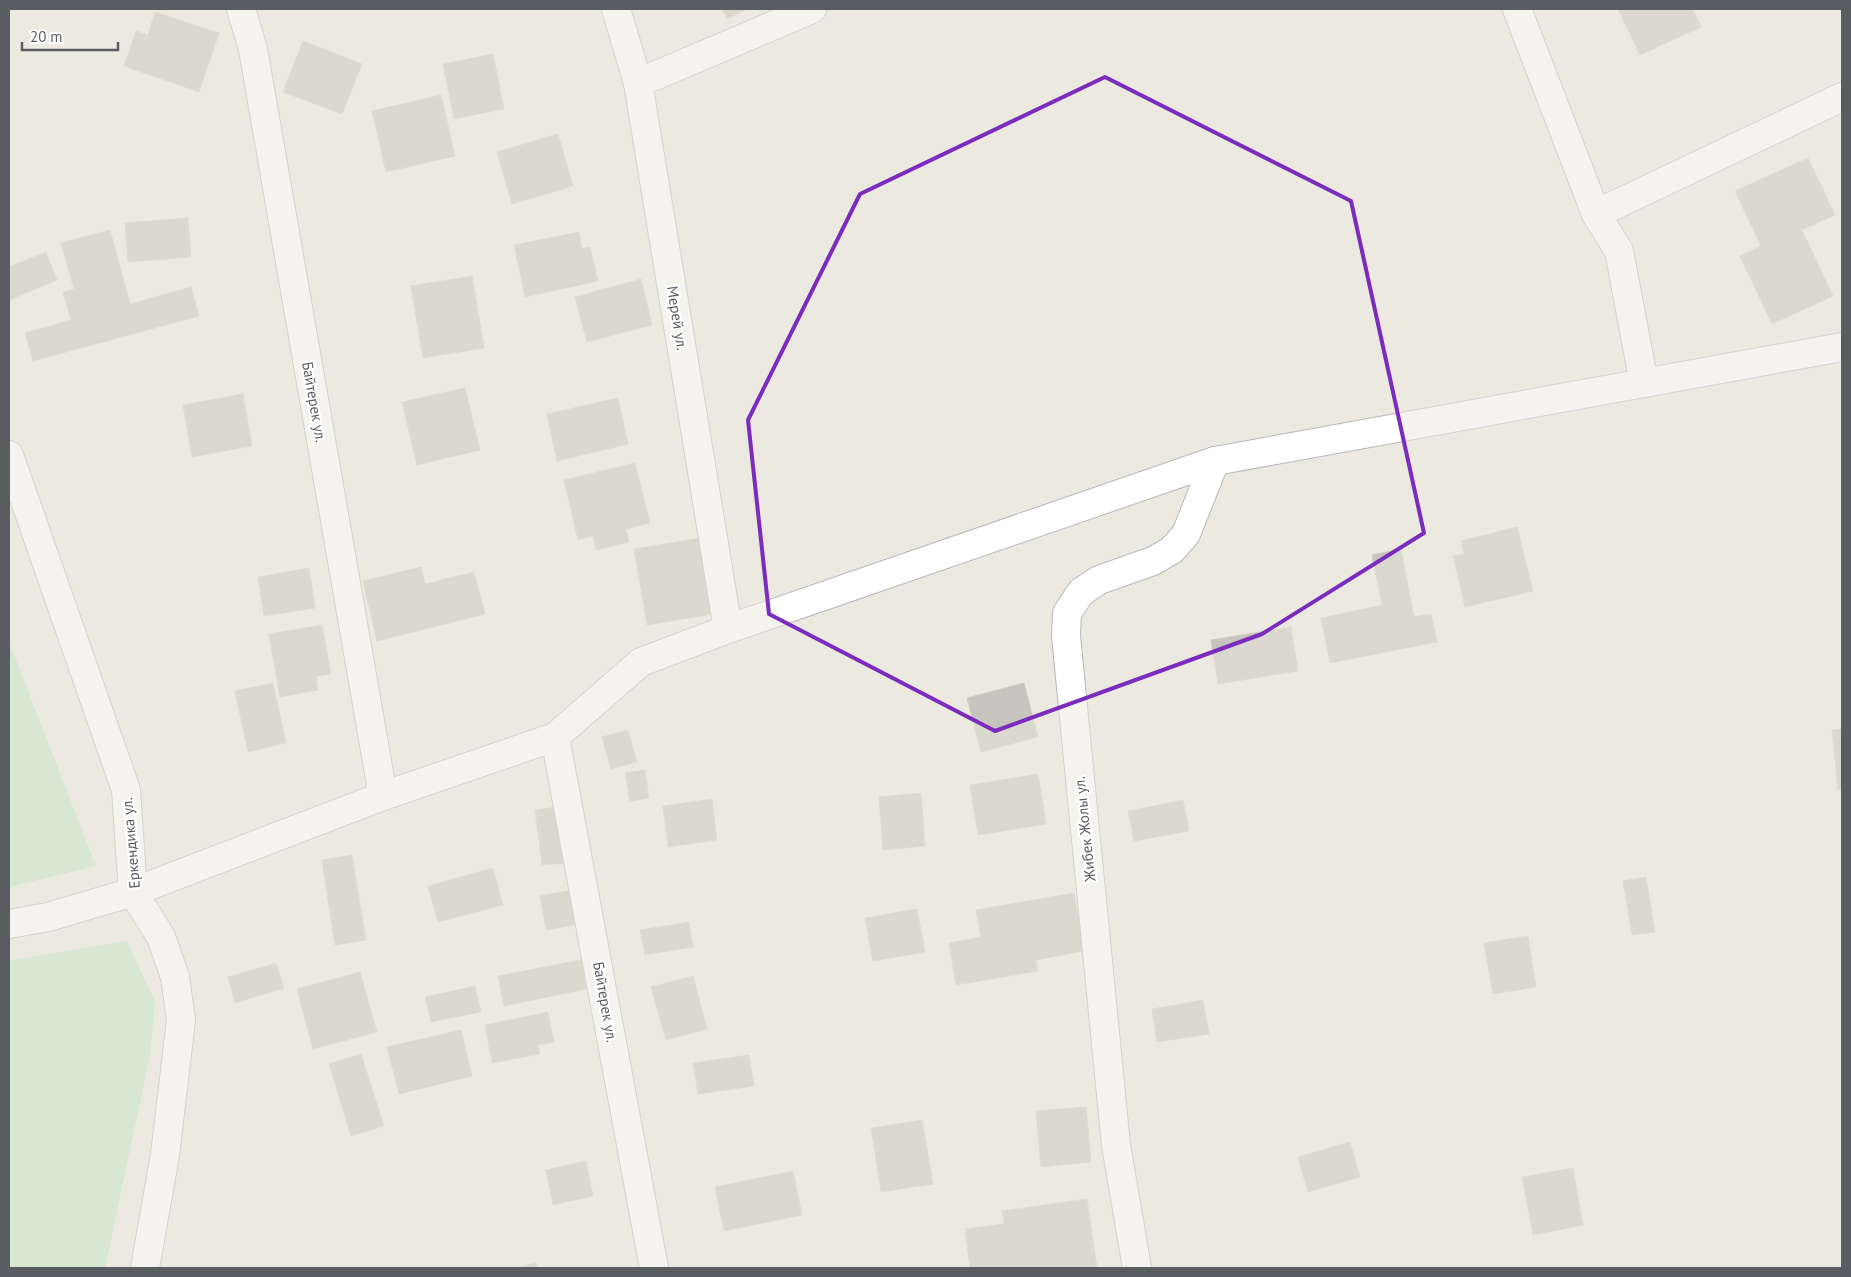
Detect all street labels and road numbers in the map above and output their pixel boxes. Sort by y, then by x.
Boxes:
street label: Мерей ул. [663,284,692,351]
street label: Байтерек ул. [298,360,331,444]
street label: Жибек Жолы ул. [1070,776,1100,884]
street label: Еркендика ул. [117,797,144,889]
street label: Байтерек ул. [589,960,622,1044]

